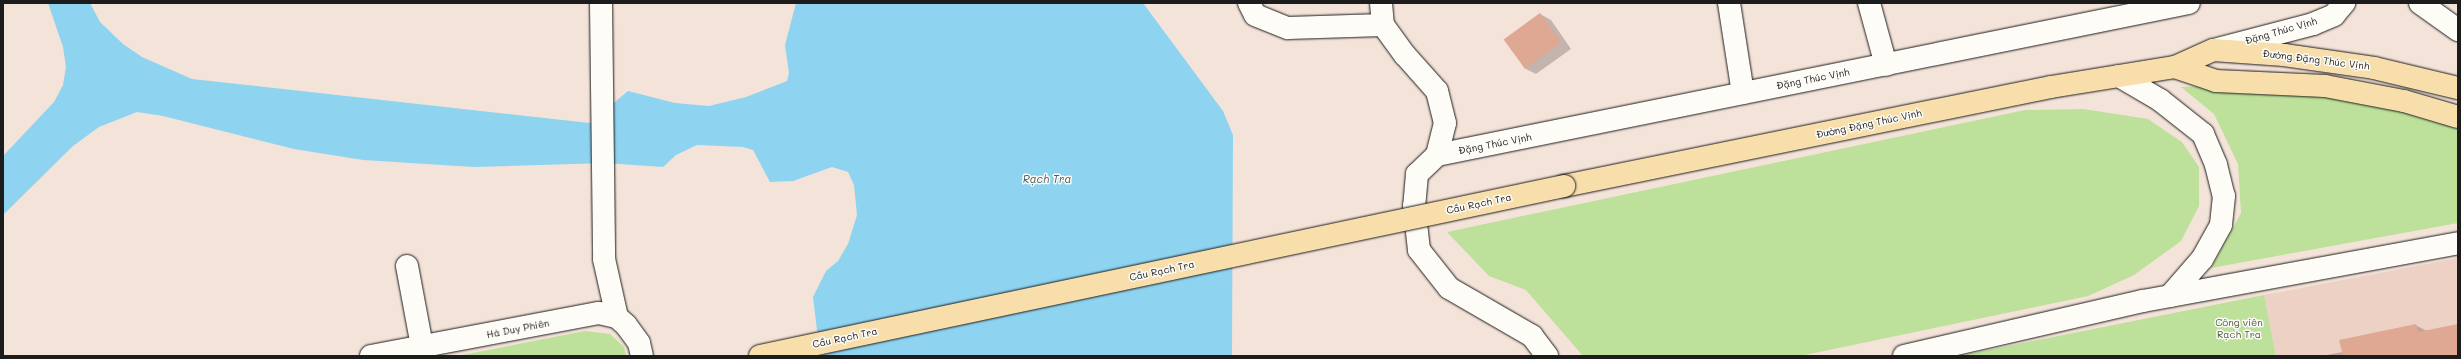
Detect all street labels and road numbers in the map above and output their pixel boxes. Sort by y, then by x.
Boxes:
street label: Đặng Thúc Vịnh [2244,15,2318,47]
street label: Đường Đặng Thúc Vịnh [2262,47,2370,73]
street label: Đặng Thúc Vịnh [1775,66,1851,92]
street label: Đường Đặng Thúc Vịnh [1815,107,1923,141]
street label: Đặng Thúc Vịnh [1457,131,1533,157]
street label: Cầu Rạch Tra [1445,191,1513,217]
street label: Cầu Rạch Tra [1128,258,1196,284]
street label: Hà Duy Phiên [486,317,550,341]
street label: Cầu Rạch Tra [811,325,879,351]

